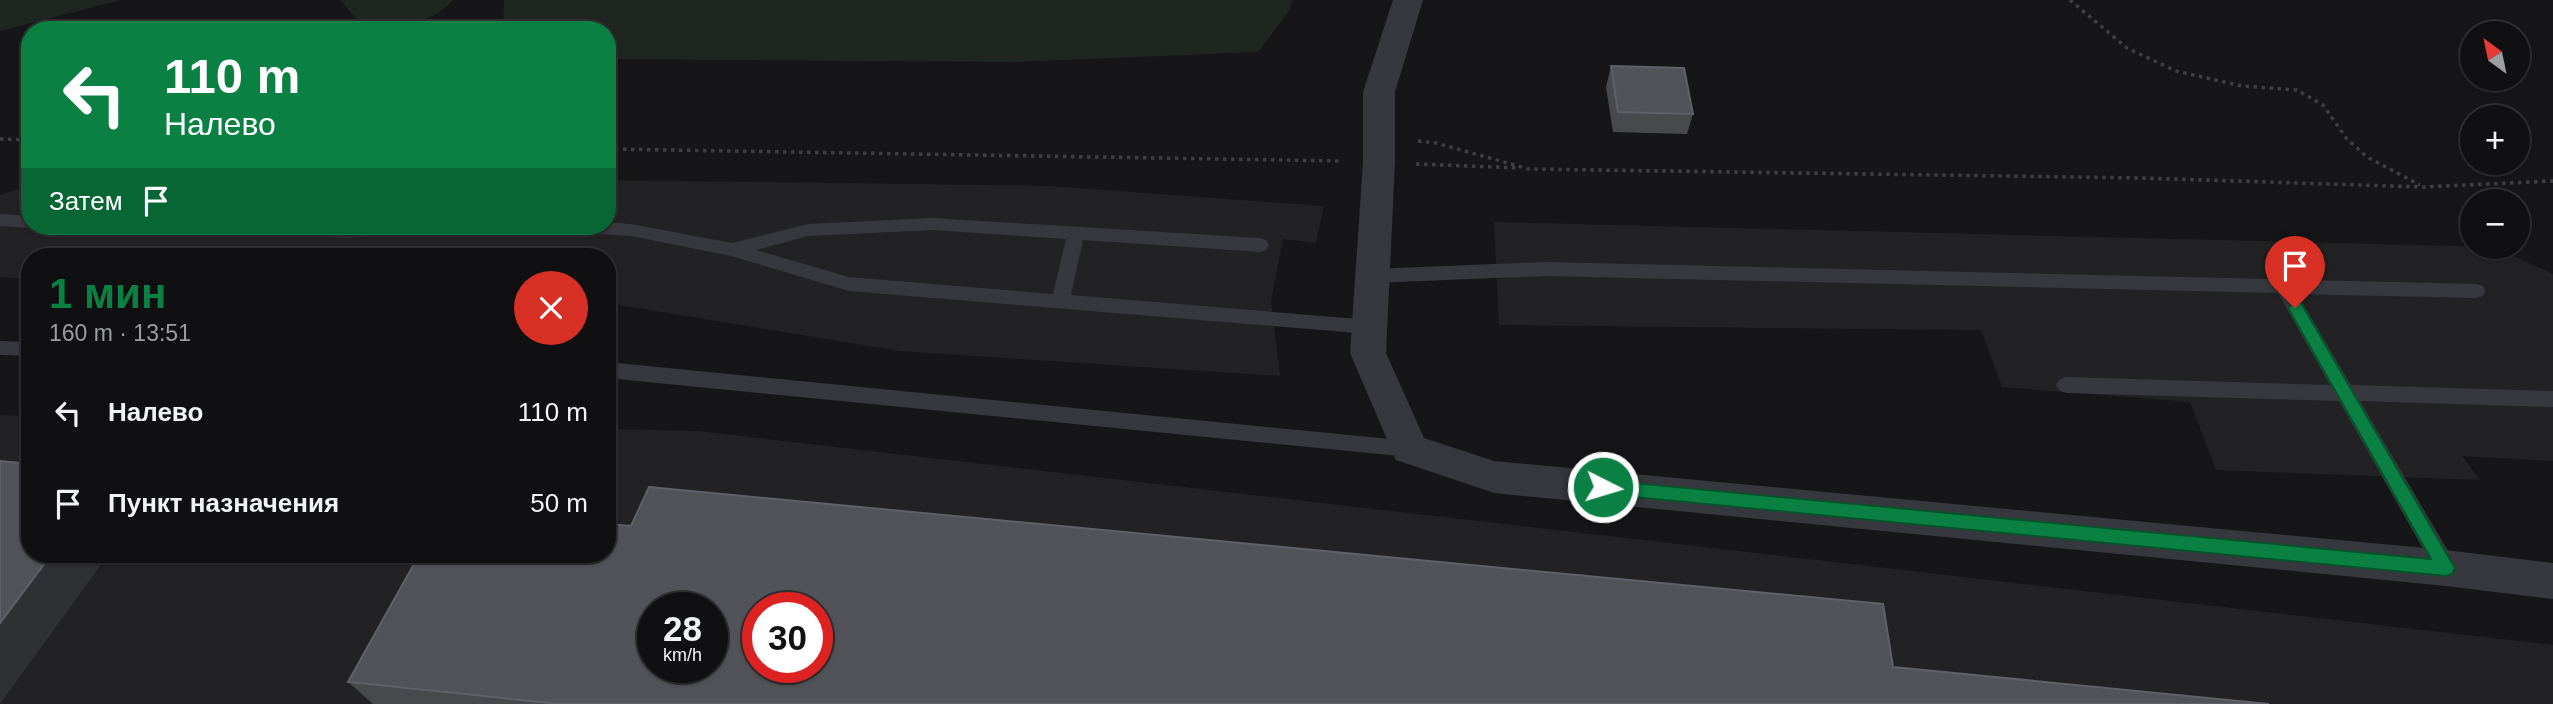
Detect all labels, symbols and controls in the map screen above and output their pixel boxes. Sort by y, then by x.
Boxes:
north arrow [2460,21,2530,91]
map controls [2460,21,2530,259]
icon: left [49,49,140,140]
text: 110 m [164,49,300,103]
button: + [2460,105,2530,175]
text: Налево [164,106,276,142]
icon: arrive [137,182,175,220]
text: Затем [49,186,123,216]
button: − [2460,189,2530,259]
pin [2265,236,2325,308]
icon: arrive [2276,247,2314,285]
text: 1 мин [49,270,166,317]
button: close [514,271,588,345]
text: 160 m · 13:51 [49,320,191,346]
icon: left [49,394,87,432]
text: Налево [108,397,203,427]
text: 110 m [518,397,588,427]
position arrow [1566,450,1640,524]
icon: arrive [49,485,87,523]
text: Пункт назначения [108,488,339,518]
text: 50 m [530,488,588,518]
speed limit sign: 30 [742,592,833,683]
text: 28 [663,609,702,648]
text: km/h [663,645,702,665]

